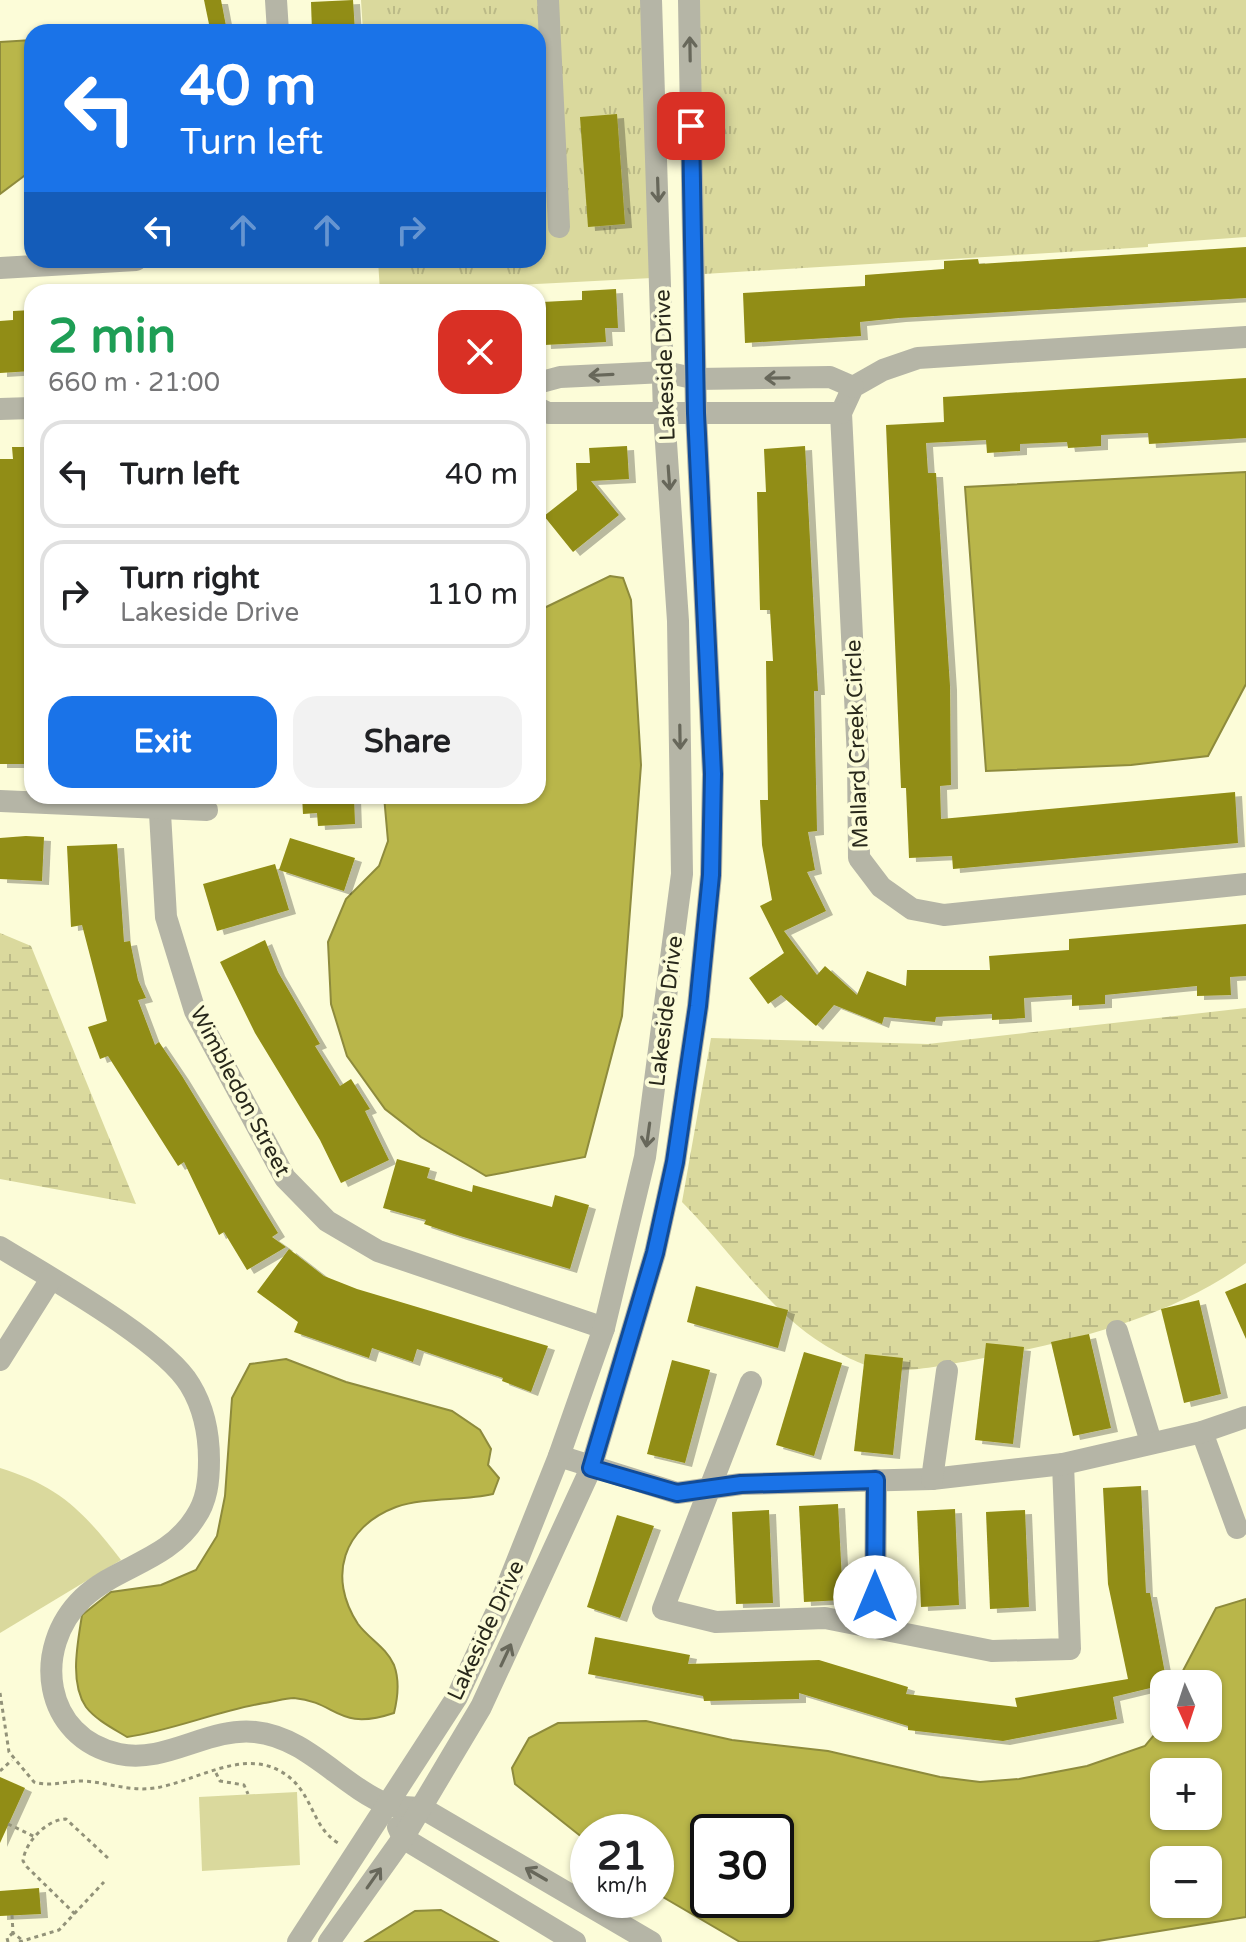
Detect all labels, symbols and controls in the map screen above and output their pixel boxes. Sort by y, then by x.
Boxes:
one-way arrow [682,36,697,63]
text: 40 m [180,53,316,120]
icon: left [48,56,152,160]
pin [657,92,725,160]
icon: arrive [669,104,713,148]
text: Turn left [180,121,323,164]
one-way arrow [651,176,666,203]
icon: left [137,208,181,252]
icon: ahead [221,208,265,252]
icon: ahead [305,208,349,252]
icon: right [389,208,433,252]
street label: Lakeside Drive [649,289,681,441]
text: 2 min [48,308,176,366]
button: close [438,310,522,394]
text: 660 m · 21:00 [48,367,220,398]
one-way arrow [588,368,615,383]
one-way arrow [764,370,791,385]
icon: left [52,452,96,496]
text: Turn left [120,456,239,493]
text: 40 m [445,456,518,493]
one-way arrow [661,464,676,491]
text: Turn right [120,560,260,597]
icon: right [52,572,96,616]
text: 110 m [426,576,518,613]
text: Lakeside Drive [120,597,299,628]
street label: Mallard Creek Circle [840,639,874,849]
button: Exit [48,696,277,788]
button: Share [293,696,522,788]
one-way arrow [673,723,688,750]
street label: Lakeside Drive [644,934,688,1088]
street label: Wimbledon Street [184,1002,296,1181]
one-way arrow [640,1122,655,1147]
position arrow [833,1555,917,1639]
street label: Lakeside Drive [442,1556,530,1705]
one-way arrow [499,1643,514,1667]
north arrow [1150,1670,1222,1742]
map controls [1150,1670,1222,1918]
button: + [1150,1758,1222,1830]
speed limit sign: 30 [690,1814,794,1918]
text: 21 [597,1832,647,1880]
button: − [1150,1846,1222,1918]
one-way arrow [525,1866,548,1882]
one-way arrow [366,1868,383,1890]
text: km/h [597,1874,647,1898]

